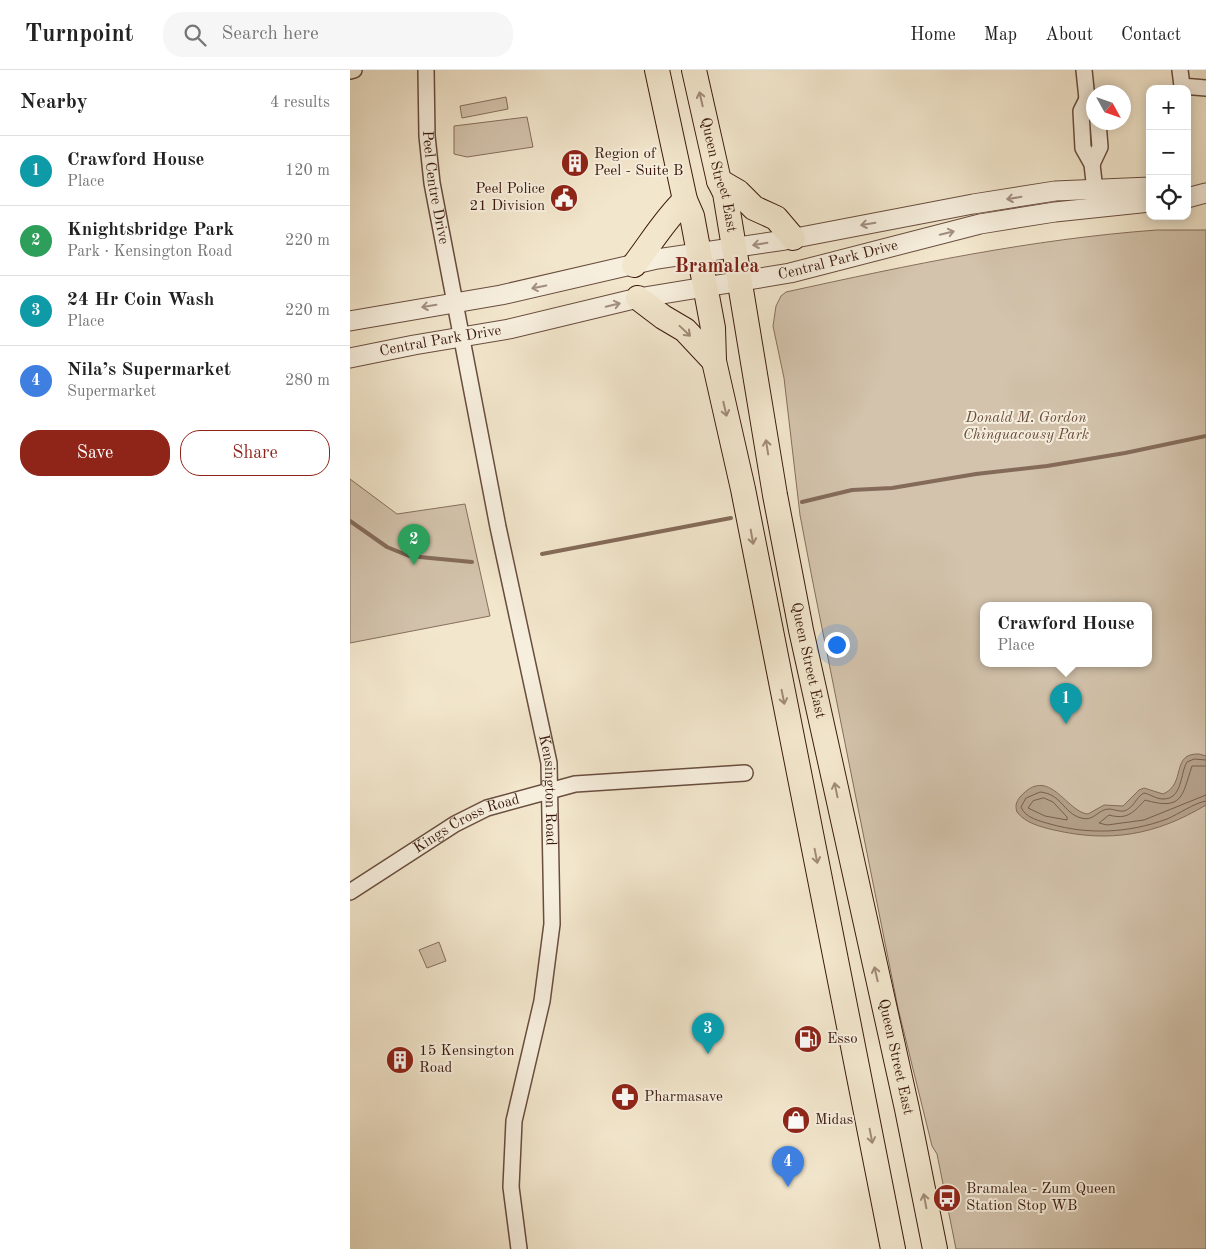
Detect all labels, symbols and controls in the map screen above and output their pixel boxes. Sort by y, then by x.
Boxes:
search box [163,12,513,57]
icon: search [181,21,209,49]
text: Turnpoint [25,23,133,47]
text: Search here [221,25,319,44]
text: Home [910,26,956,44]
text: Map [984,26,1017,44]
text: About [1045,26,1093,44]
text: Contact [1121,26,1181,44]
north arrow [1086,85,1131,130]
map controls [1146,85,1191,220]
button: + [1146,85,1191,130]
text: Nearby [20,92,88,113]
one-way arrow [696,92,705,108]
text: 4 results [270,95,330,111]
street label: Queen Street East [697,116,739,234]
street label: Peel Centre Drive [419,130,451,246]
button: − [1146,130,1191,175]
place label: Region of Peel - Suite B [594,147,683,179]
building icon: Region of Peel - Suite B [560,148,590,178]
text: Crawford House [67,151,205,170]
text: 1 [31,163,41,179]
text: 120 m [285,163,330,179]
text: Place [67,174,104,190]
button: locate [1146,175,1191,220]
place label: Peel Police 21 Division [470,182,545,214]
public building icon: Peel Police 21 Division [549,183,579,213]
one-way arrow [1007,193,1023,203]
one-way arrow [860,219,876,229]
text: Knightsbridge Park [67,221,234,240]
one-way arrow [939,227,955,237]
text: 2 [31,233,41,249]
text: 220 m [285,233,330,249]
street label: Central Park Drive [777,238,900,282]
one-way arrow [752,239,768,249]
text: Park · Kensington Road [67,244,232,260]
district label: Bramalea [675,257,759,277]
one-way arrow [532,283,548,292]
text: 24 Hr Coin Wash [67,291,214,310]
one-way arrow [605,299,621,309]
one-way arrow [421,302,437,312]
text: 3 [31,303,41,319]
text: 220 m [285,303,330,319]
text: Place [67,314,104,330]
street label: Central Park Drive [378,323,502,359]
one-way arrow [678,325,691,336]
text: Nila’s Supermarket [67,361,231,380]
text: 4 [31,373,41,389]
text: 280 m [285,373,330,389]
text: Supermarket [67,384,156,400]
one-way arrow [721,401,730,417]
park label: Donald M. Gordon Chinguacousy Park [963,411,1089,443]
button: Save [20,430,170,476]
button: Share [180,430,330,476]
one-way arrow [762,439,772,455]
pin: 2 [398,524,430,565]
one-way arrow [747,529,757,545]
street label: Queen Street East [788,601,828,720]
popup [980,602,1152,667]
text: Crawford House [997,615,1135,634]
your location [824,632,850,658]
text: Place [997,638,1035,654]
pin: 1 [1050,683,1082,724]
one-way arrow [779,688,789,704]
street label: Kensington Road [536,733,558,846]
one-way arrow [831,783,840,799]
street label: Kings Cross Road [411,792,521,856]
one-way arrow [811,847,821,863]
one-way arrow [871,966,880,982]
street label: Queen Street East [875,998,915,1116]
pin: 3 [692,1013,724,1054]
fuel station icon: Esso [793,1024,823,1054]
place label: Esso [827,1032,858,1047]
place label: 15 Kensington Road [419,1044,515,1076]
building icon: 15 Kensington Road [385,1045,415,1075]
pharmacy icon: Pharmasave [610,1082,640,1112]
place label: Pharmasave [644,1090,723,1105]
shop icon: Midas [781,1105,811,1135]
place label: Midas [815,1113,853,1128]
one-way arrow [867,1127,876,1143]
pin: 4 [772,1146,804,1187]
place label: Bramalea - Zum Queen Station Stop WB [966,1182,1116,1214]
bus stop icon: Bramalea - Zum Queen Station Stop WB [932,1183,962,1213]
one-way arrow [920,1194,930,1210]

